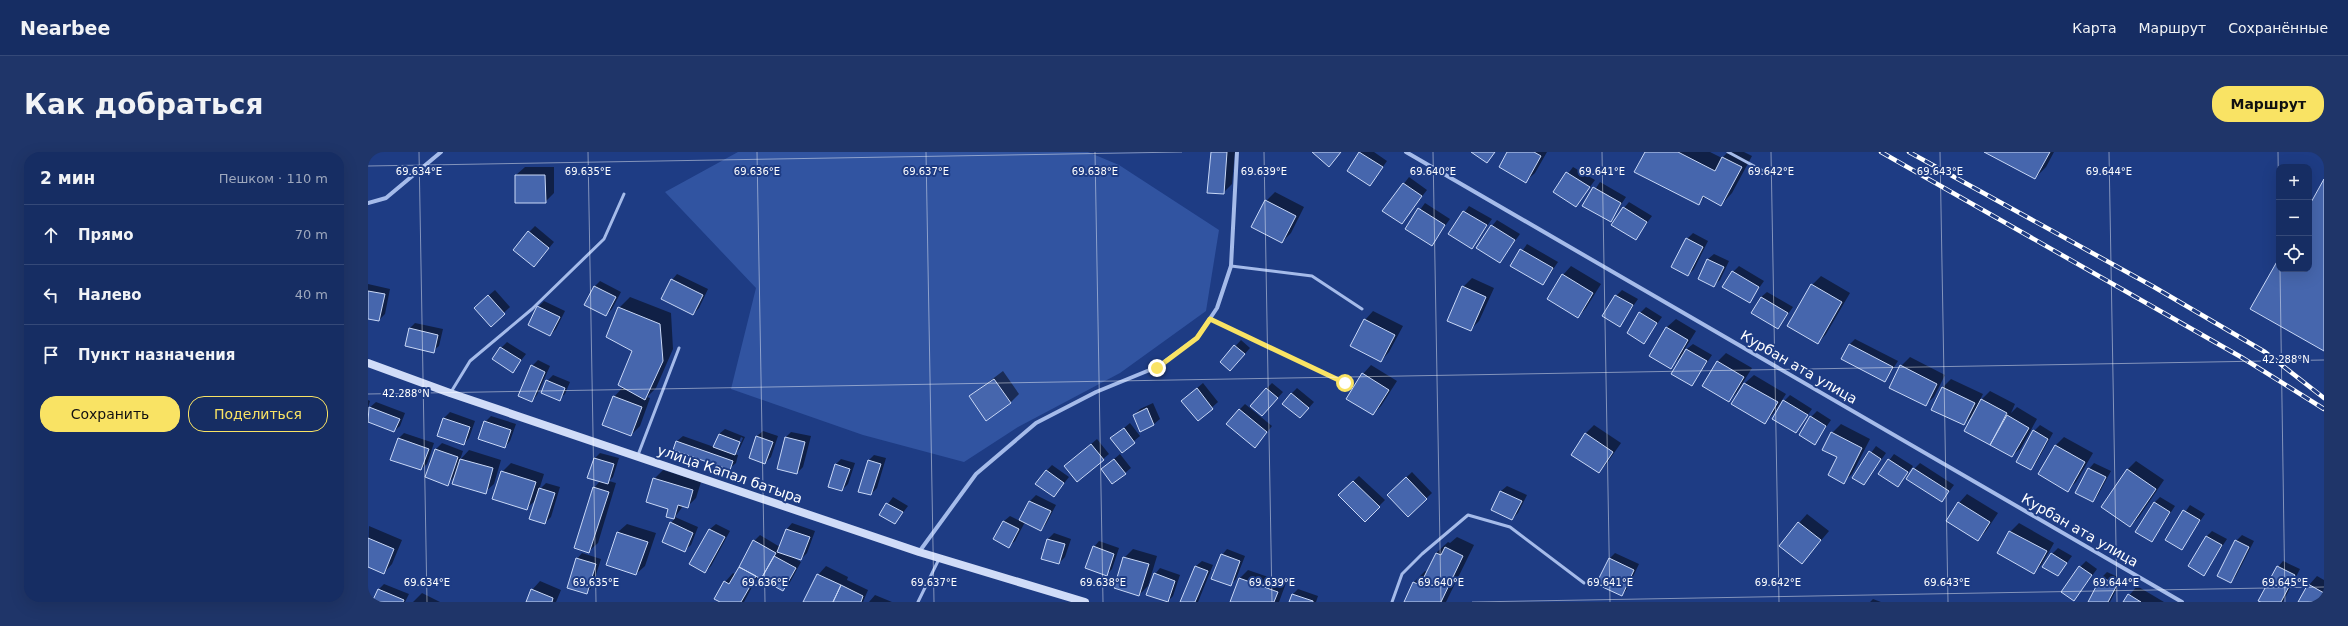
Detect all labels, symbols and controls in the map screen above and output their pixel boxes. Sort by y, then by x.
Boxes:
text: Nearbee [20,17,110,39]
text: Карта [2072,20,2116,36]
text: Маршрут [2138,20,2206,36]
text: Сохранённые [2228,20,2328,36]
button: Маршрут [2212,86,2324,122]
text: Как добраться [24,88,263,121]
map controls [2276,164,2312,272]
button: + [2276,164,2312,200]
text: 69.634°E [396,166,442,177]
text: 69.635°E [565,166,611,177]
text: 69.636°E [734,166,780,177]
text: 69.637°E [903,166,949,177]
text: 69.638°E [1072,166,1118,177]
text: 69.639°E [1241,166,1287,177]
text: 69.640°E [1410,166,1456,177]
text: 69.641°E [1579,166,1625,177]
text: 69.642°E [1748,166,1794,177]
text: 69.643°E [1917,166,1963,177]
text: 69.644°E [2086,166,2132,177]
text: 2 мин [40,168,95,188]
text: Пешком · 110 m [219,171,328,186]
button: − [2276,200,2312,236]
icon: ahead [40,224,62,246]
text: Прямо [78,226,134,244]
text: 70 m [295,227,328,242]
button: locate [2276,236,2312,272]
icon: left [40,284,62,306]
text: Налево [78,286,142,304]
text: 40 m [295,287,328,302]
street label: Курбан ата улица [1738,327,1860,407]
icon: arrive [40,344,62,366]
text: Пункт назначения [78,346,235,364]
text: 42.288°N [2262,354,2310,365]
route end [1148,359,1166,377]
route start [1336,374,1354,392]
text: 42.288°N [382,388,430,399]
button: Сохранить [40,396,180,432]
button: Поделиться [188,396,328,432]
street label: улица Капал батыра [655,442,805,506]
street label: Курбан ата улица [2019,490,2141,570]
text: 69.634°E [404,577,450,588]
text: 69.635°E [573,577,619,588]
text: 69.636°E [742,577,788,588]
text: 69.637°E [911,577,957,588]
text: 69.638°E [1080,577,1126,588]
text: 69.639°E [1249,577,1295,588]
text: 69.640°E [1418,577,1464,588]
text: 69.641°E [1587,577,1633,588]
text: 69.642°E [1755,577,1801,588]
text: 69.643°E [1924,577,1970,588]
text: 69.644°E [2093,577,2139,588]
text: 69.645°E [2262,577,2308,588]

